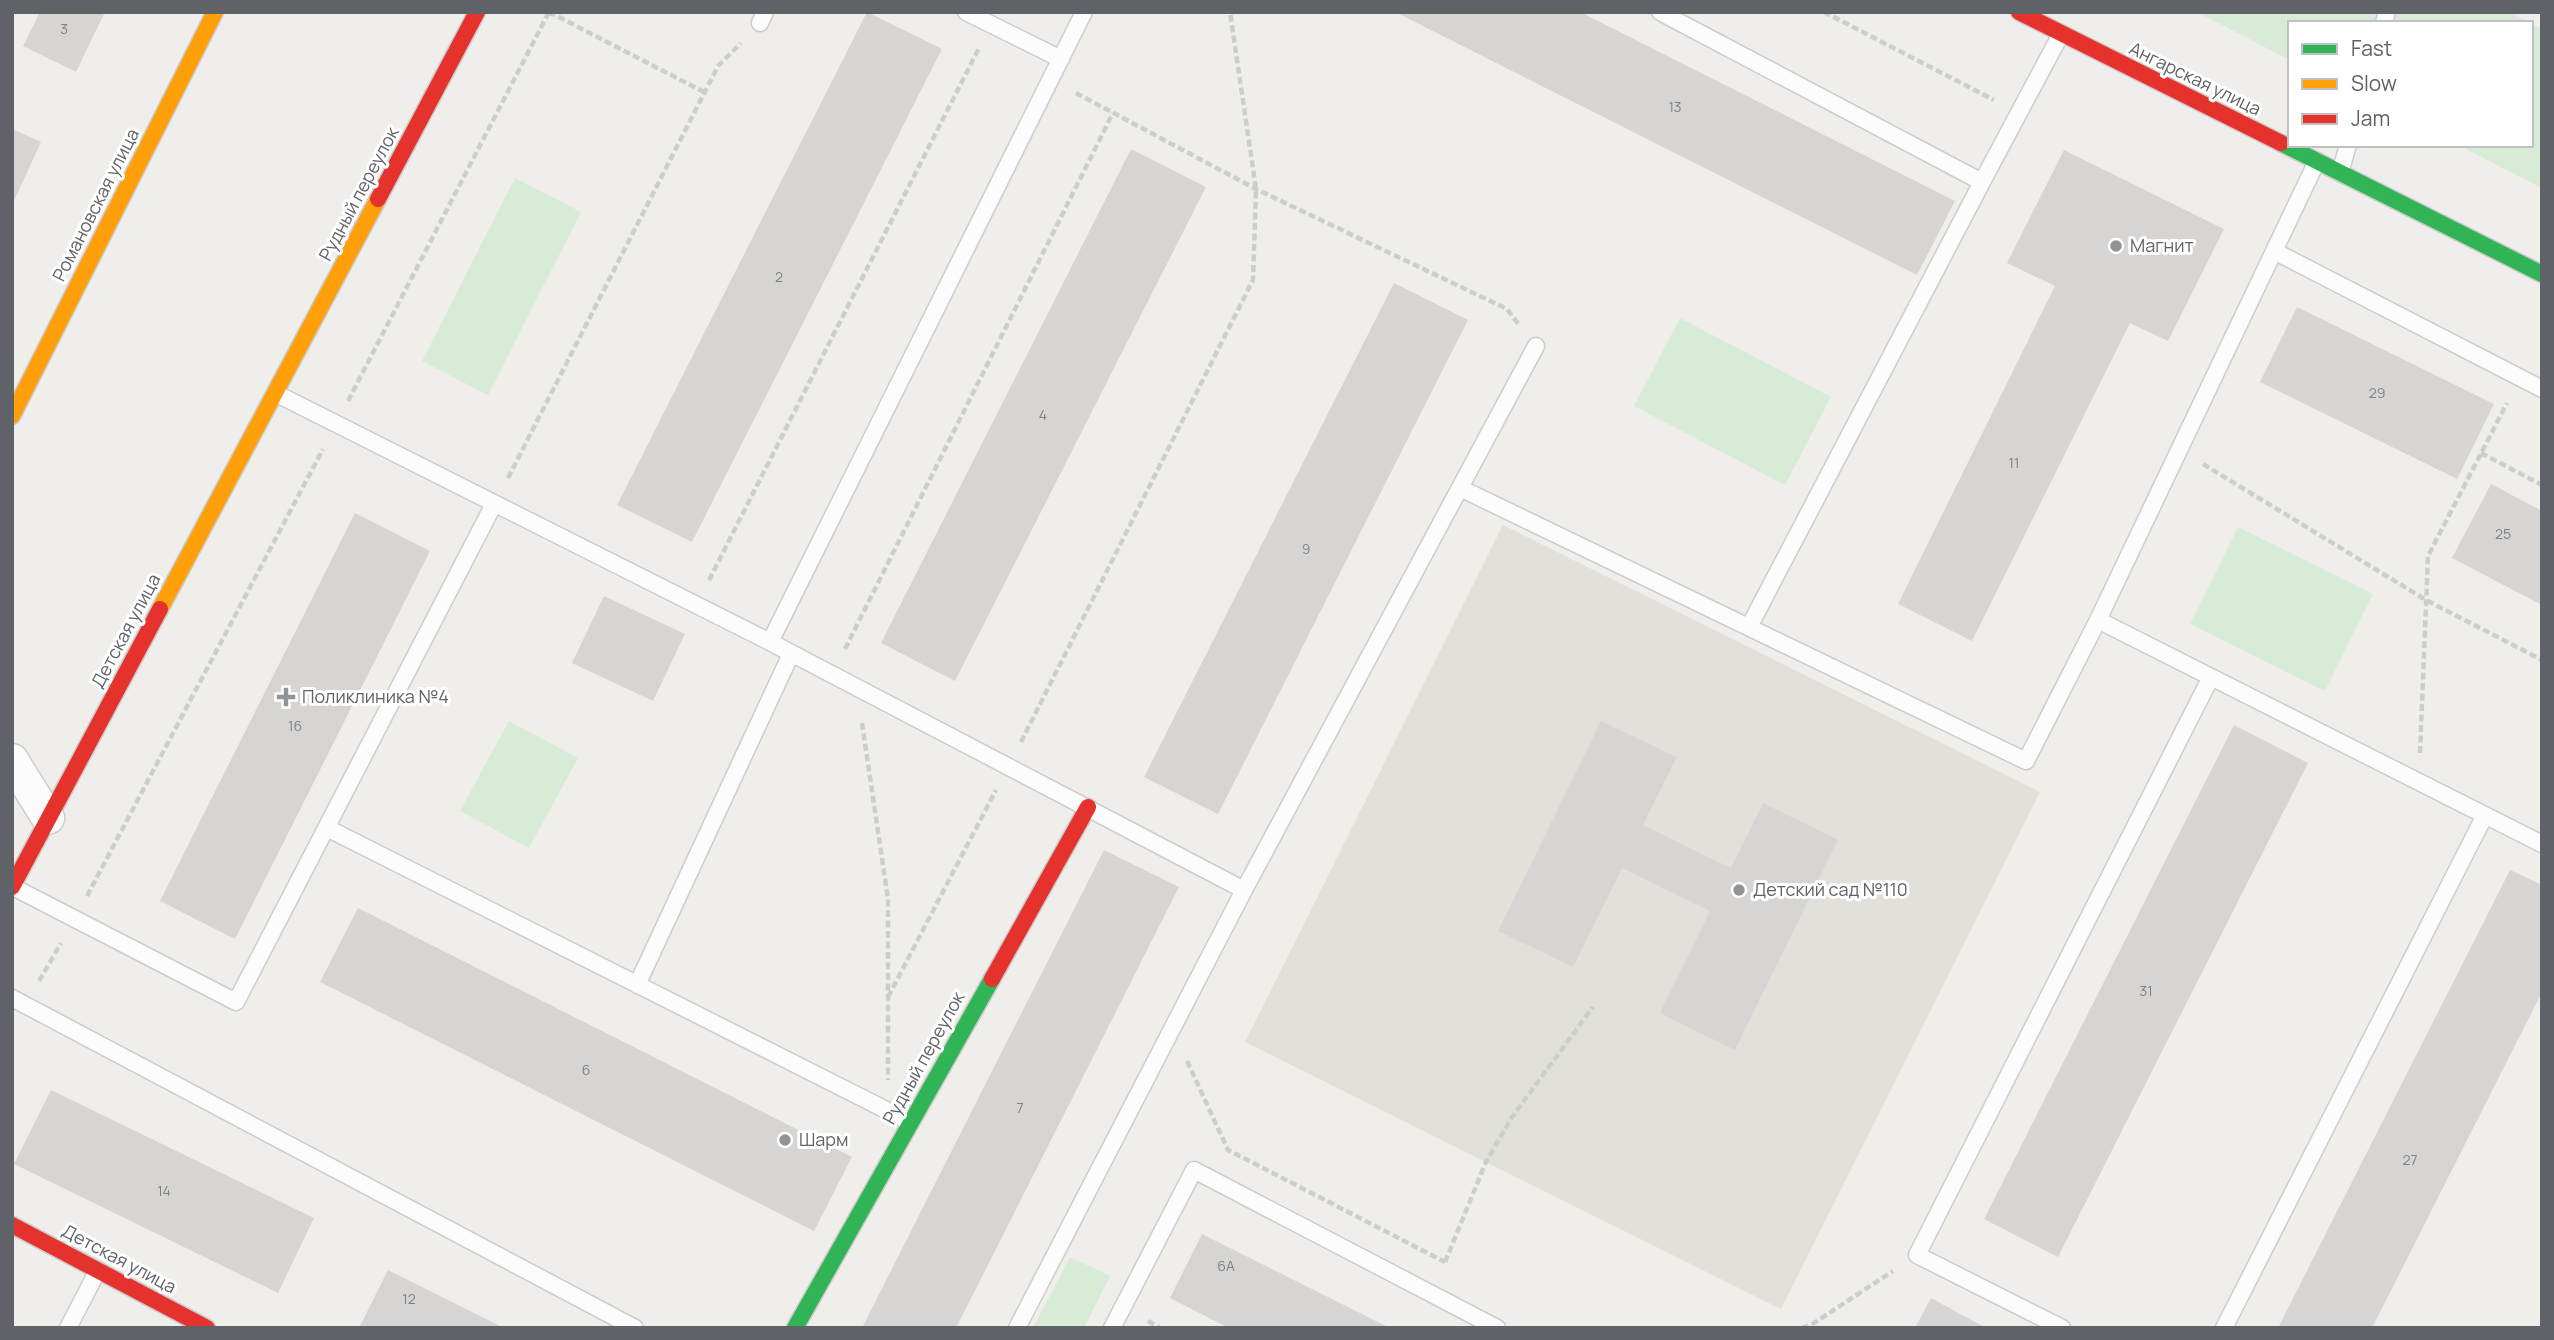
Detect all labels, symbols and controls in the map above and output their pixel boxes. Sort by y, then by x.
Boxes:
house number: 3 [60,19,68,38]
legend [2288,21,2533,147]
text: Fast [2351,34,2392,62]
street label: Ангарская улица [2125,36,2265,120]
text: Slow [2351,69,2397,97]
house number: 13 [1668,97,1682,116]
text: Jam [2351,104,2390,132]
street label: Рудный переулок [313,122,404,265]
street label: Романовская улица [46,124,144,285]
place label: Магнит [2130,233,2194,257]
marker: Магнит [2108,238,2124,254]
house number: 2 [775,267,783,286]
house number: 29 [2369,383,2385,402]
house number: 4 [1039,405,1047,424]
house number: 11 [2009,453,2019,472]
house number: 25 [2495,524,2511,543]
house number: 9 [1302,539,1310,558]
street label: Детская улица [85,569,165,692]
place label: Поликлиника №4 [302,684,449,708]
marker: Поликлиника №4 [276,687,296,707]
house number: 16 [288,716,302,735]
place label: Детский сад №110 [1753,877,1908,901]
marker: Детский сад №110 [1731,882,1747,898]
house number: 31 [2139,981,2153,1000]
street label: Рудный переулок [877,986,970,1128]
house number: 6 [582,1060,590,1079]
house number: 7 [1016,1098,1024,1117]
place label: Шарм [799,1127,848,1151]
marker: Шарм [777,1132,793,1148]
house number: 27 [2402,1150,2418,1169]
house number: 14 [157,1181,171,1200]
street label: Детская улица [58,1218,181,1298]
house number: 6А [1217,1256,1235,1275]
house number: 12 [402,1289,416,1308]

